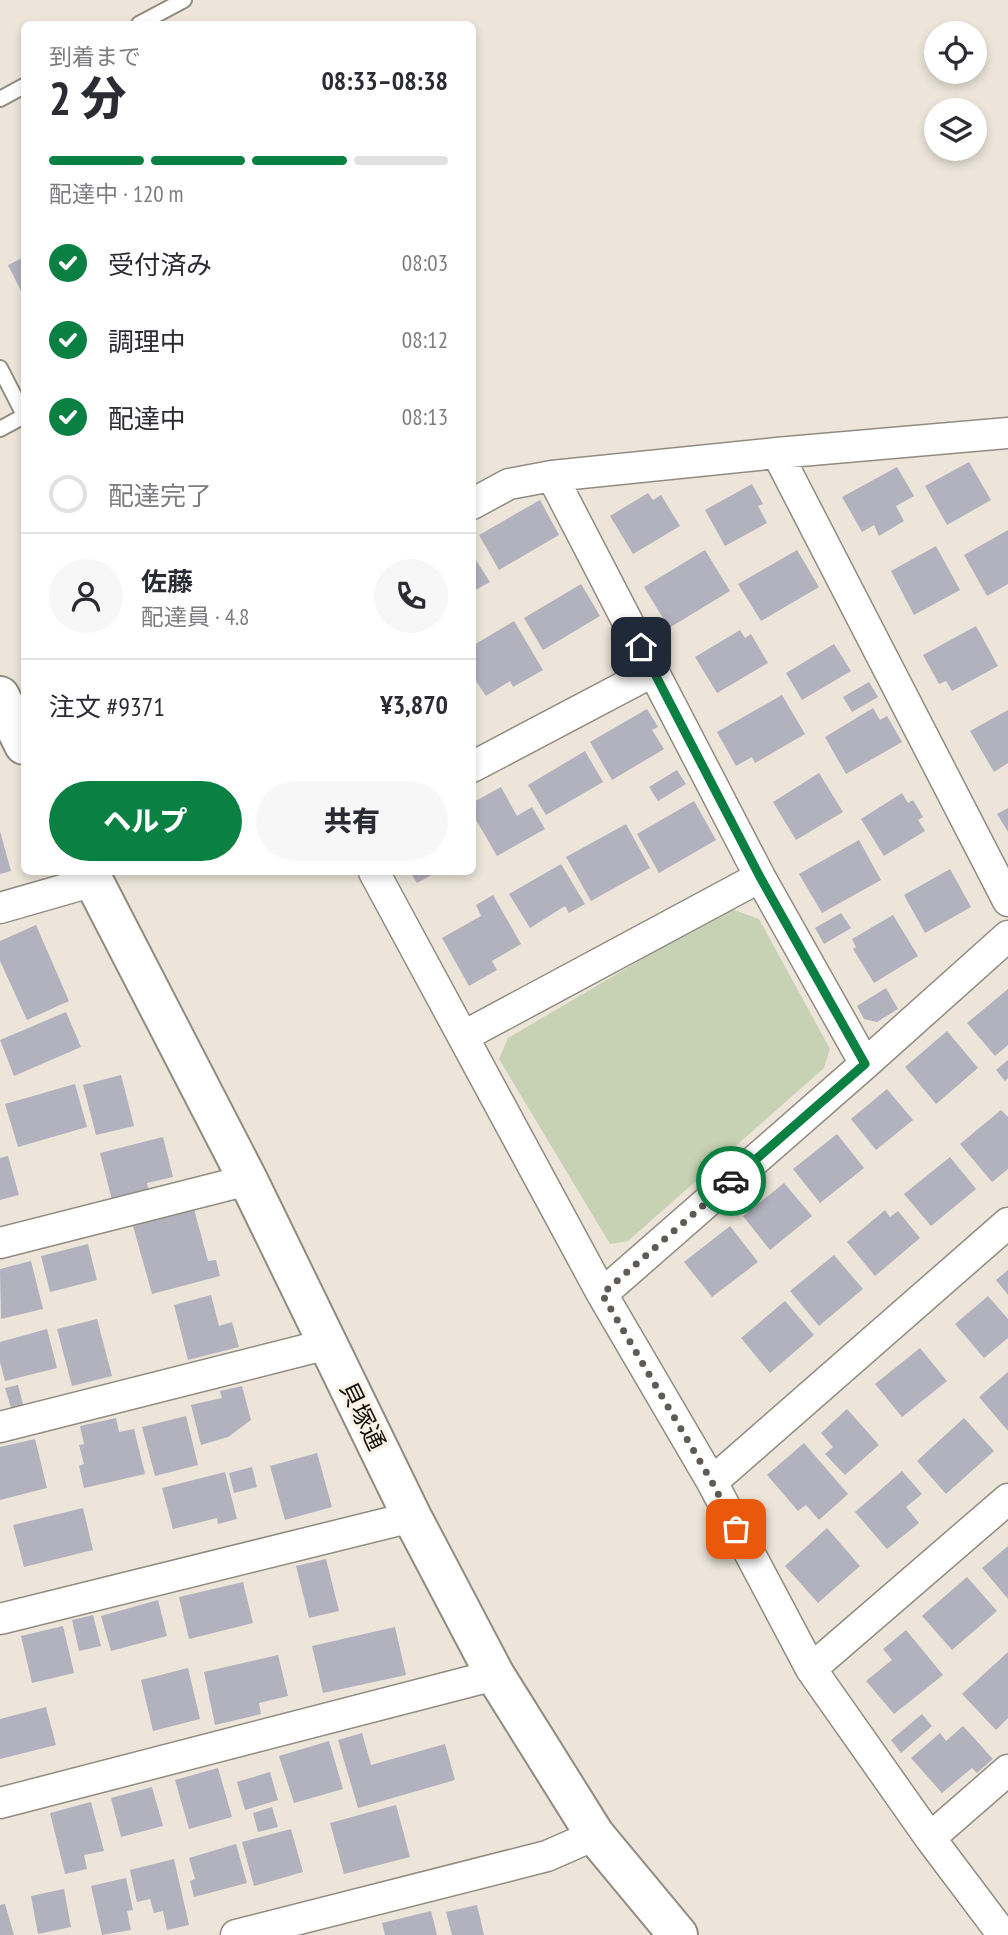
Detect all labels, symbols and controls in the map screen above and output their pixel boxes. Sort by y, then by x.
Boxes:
map controls [924,21,987,161]
button: locate [924,21,987,84]
text: 到着まで [49,42,141,71]
text: 08:33–08:38 [321,64,448,97]
text: 2 分 [49,68,126,128]
button: layers [924,98,987,161]
text: 配達中 · 120 m [49,179,184,208]
icon: check [49,244,87,282]
text: 受付済み [108,248,212,281]
text: 08:03 [402,248,448,277]
icon: check [49,321,87,359]
text: 調理中 [108,325,186,358]
text: 08:12 [402,325,448,354]
icon: check [49,398,87,436]
text: 配達中 [108,402,186,435]
text: 08:13 [402,402,448,431]
text: 配達完了 [108,479,212,512]
button: person [49,559,123,633]
button: phone [374,559,448,633]
text: 佐藤 [141,565,193,598]
text: 配達員 · 4.8 [141,602,249,631]
pin [611,617,671,677]
icon: home [622,628,660,666]
text: ¥3,870 [380,688,448,721]
text: 注文 #9371 [49,690,165,723]
button: ヘルプ [49,781,242,861]
button: 共有 [256,781,448,861]
courier [696,1146,766,1216]
icon: car [712,1162,750,1200]
street label: 貝塚通 [333,1377,393,1455]
pin [706,1499,766,1559]
icon: bag [717,1510,755,1548]

